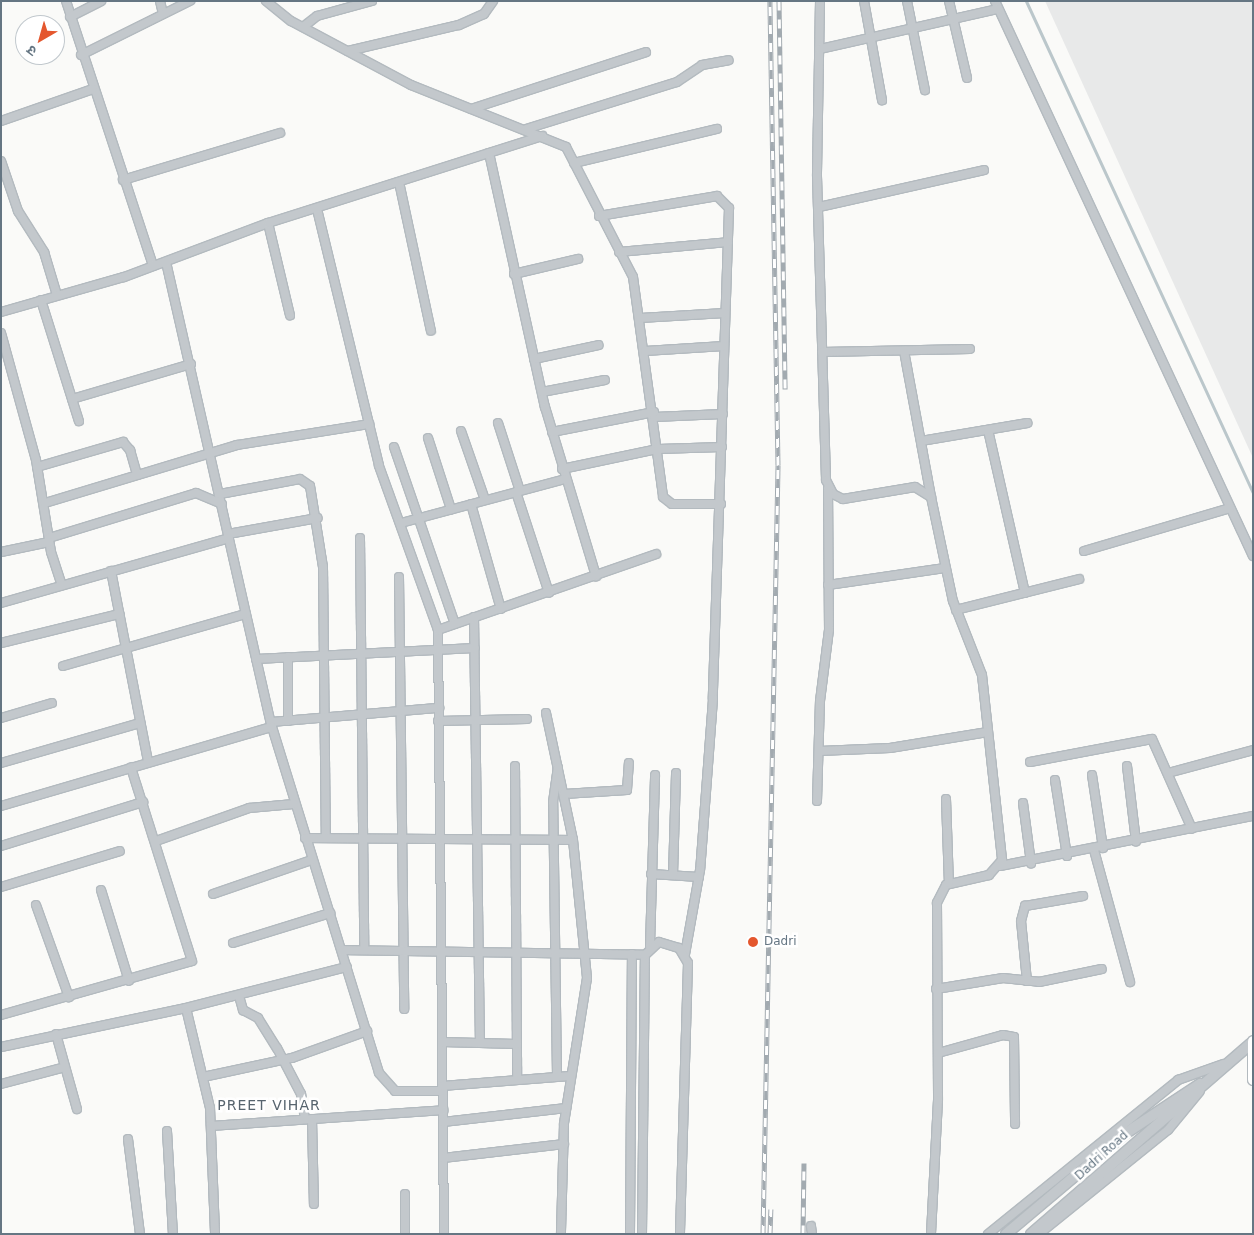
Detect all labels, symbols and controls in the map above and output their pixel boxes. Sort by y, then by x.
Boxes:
north arrow [15,15,65,65]
text: उ [23,42,40,60]
marker: Dadri [746,935,760,949]
place label: Dadri [764,935,796,949]
district label: PREET VIHAR [216,1097,322,1113]
street label: Dadri Road [1073,1128,1131,1184]

